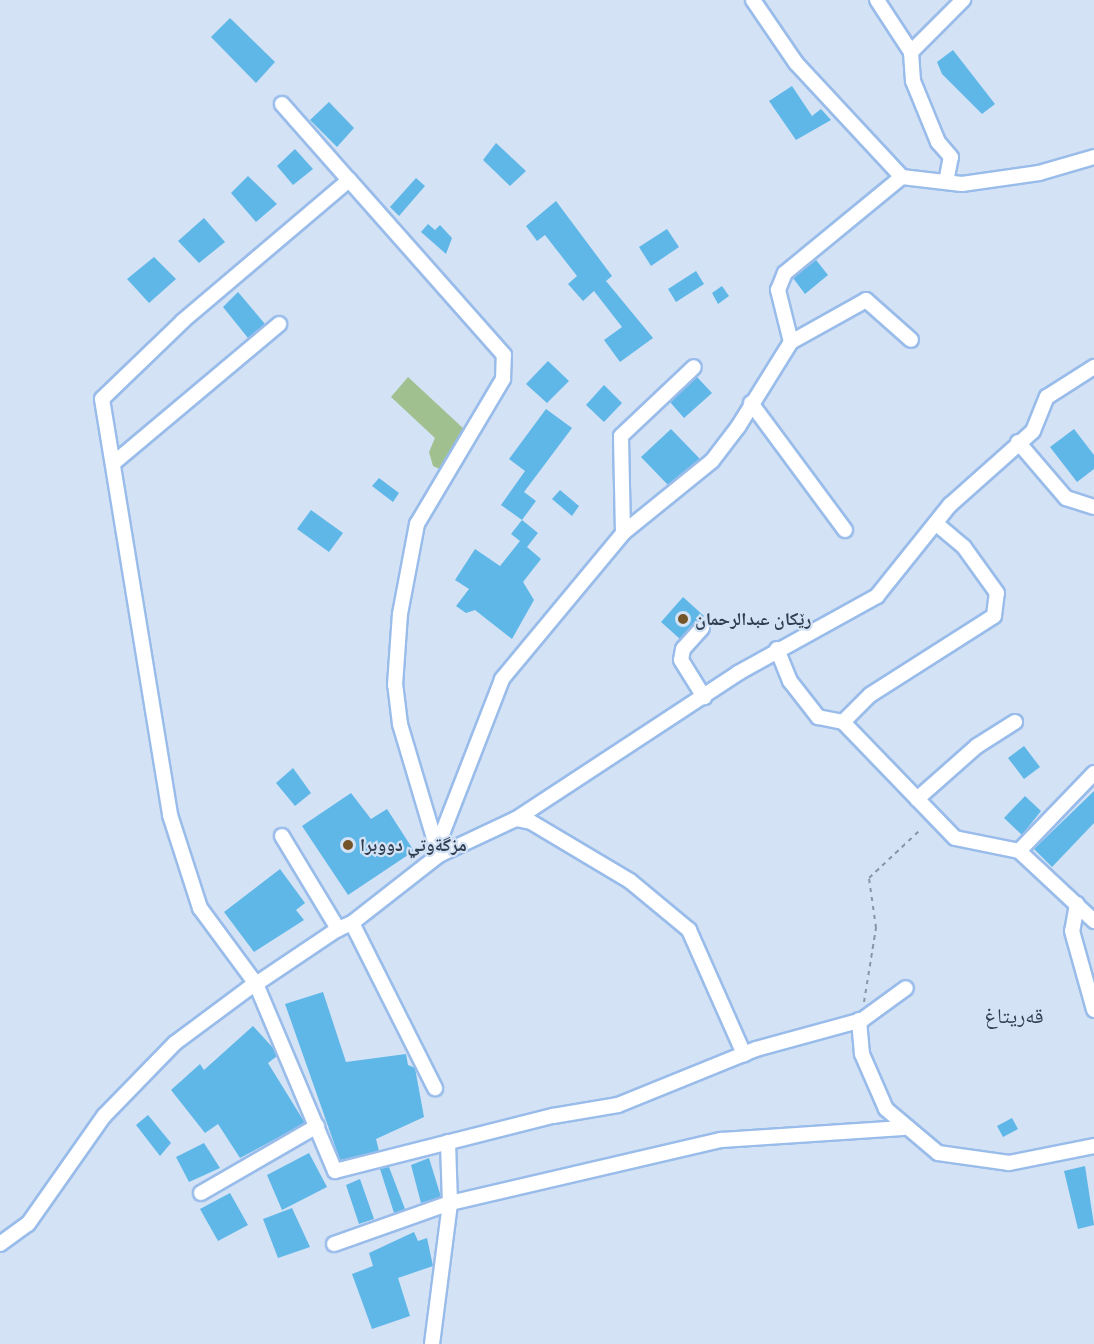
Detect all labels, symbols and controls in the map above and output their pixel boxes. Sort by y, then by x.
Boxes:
place label: رێكان عبدالرحمان [695,608,811,630]
marker: رێكان عبدالرحمان [676,612,690,626]
place label: مزگةوتي دووبرا [360,834,467,856]
marker: مزگةوتي دووبرا [341,838,355,852]
district label: قەریتاغ [984,1003,1044,1029]

